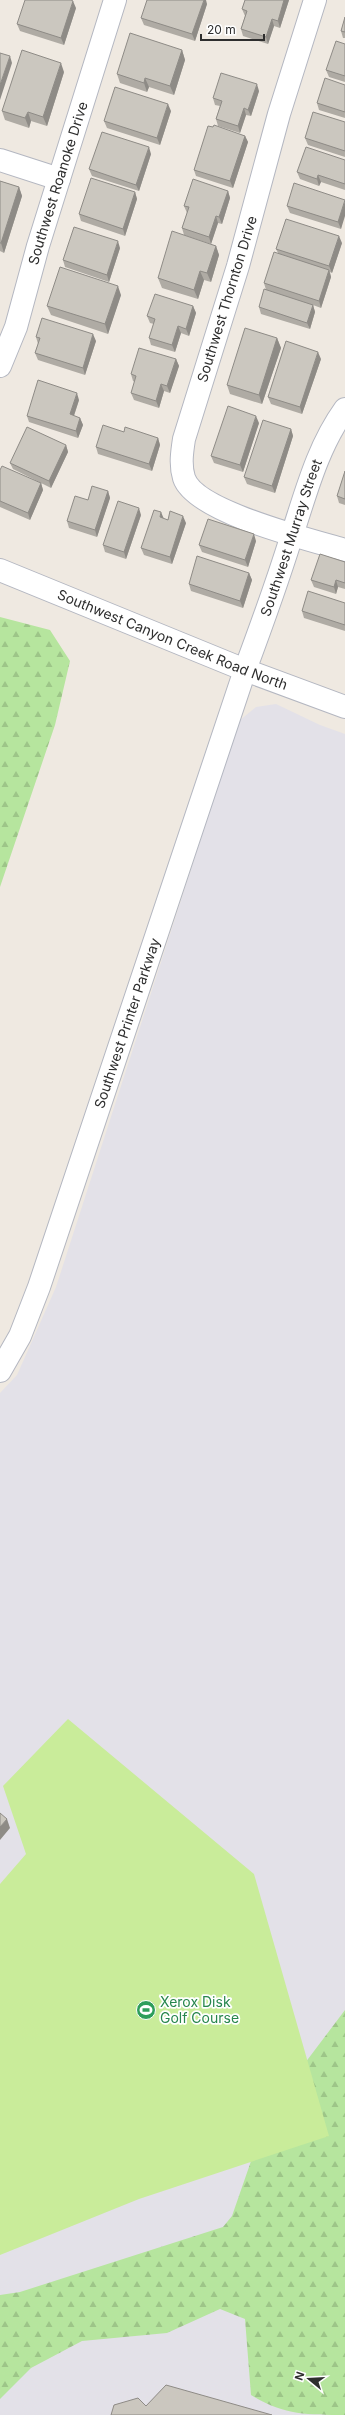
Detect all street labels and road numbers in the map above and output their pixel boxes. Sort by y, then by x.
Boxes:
street label: Southwest Roanoke Drive [24,99,91,267]
street label: Southwest Thornton Drive [193,214,260,384]
street label: Southwest Murray Street [256,456,325,619]
street label: Southwest Canyon Creek Road North [55,585,290,693]
street label: Southwest Printer Parkway [90,935,163,1111]

